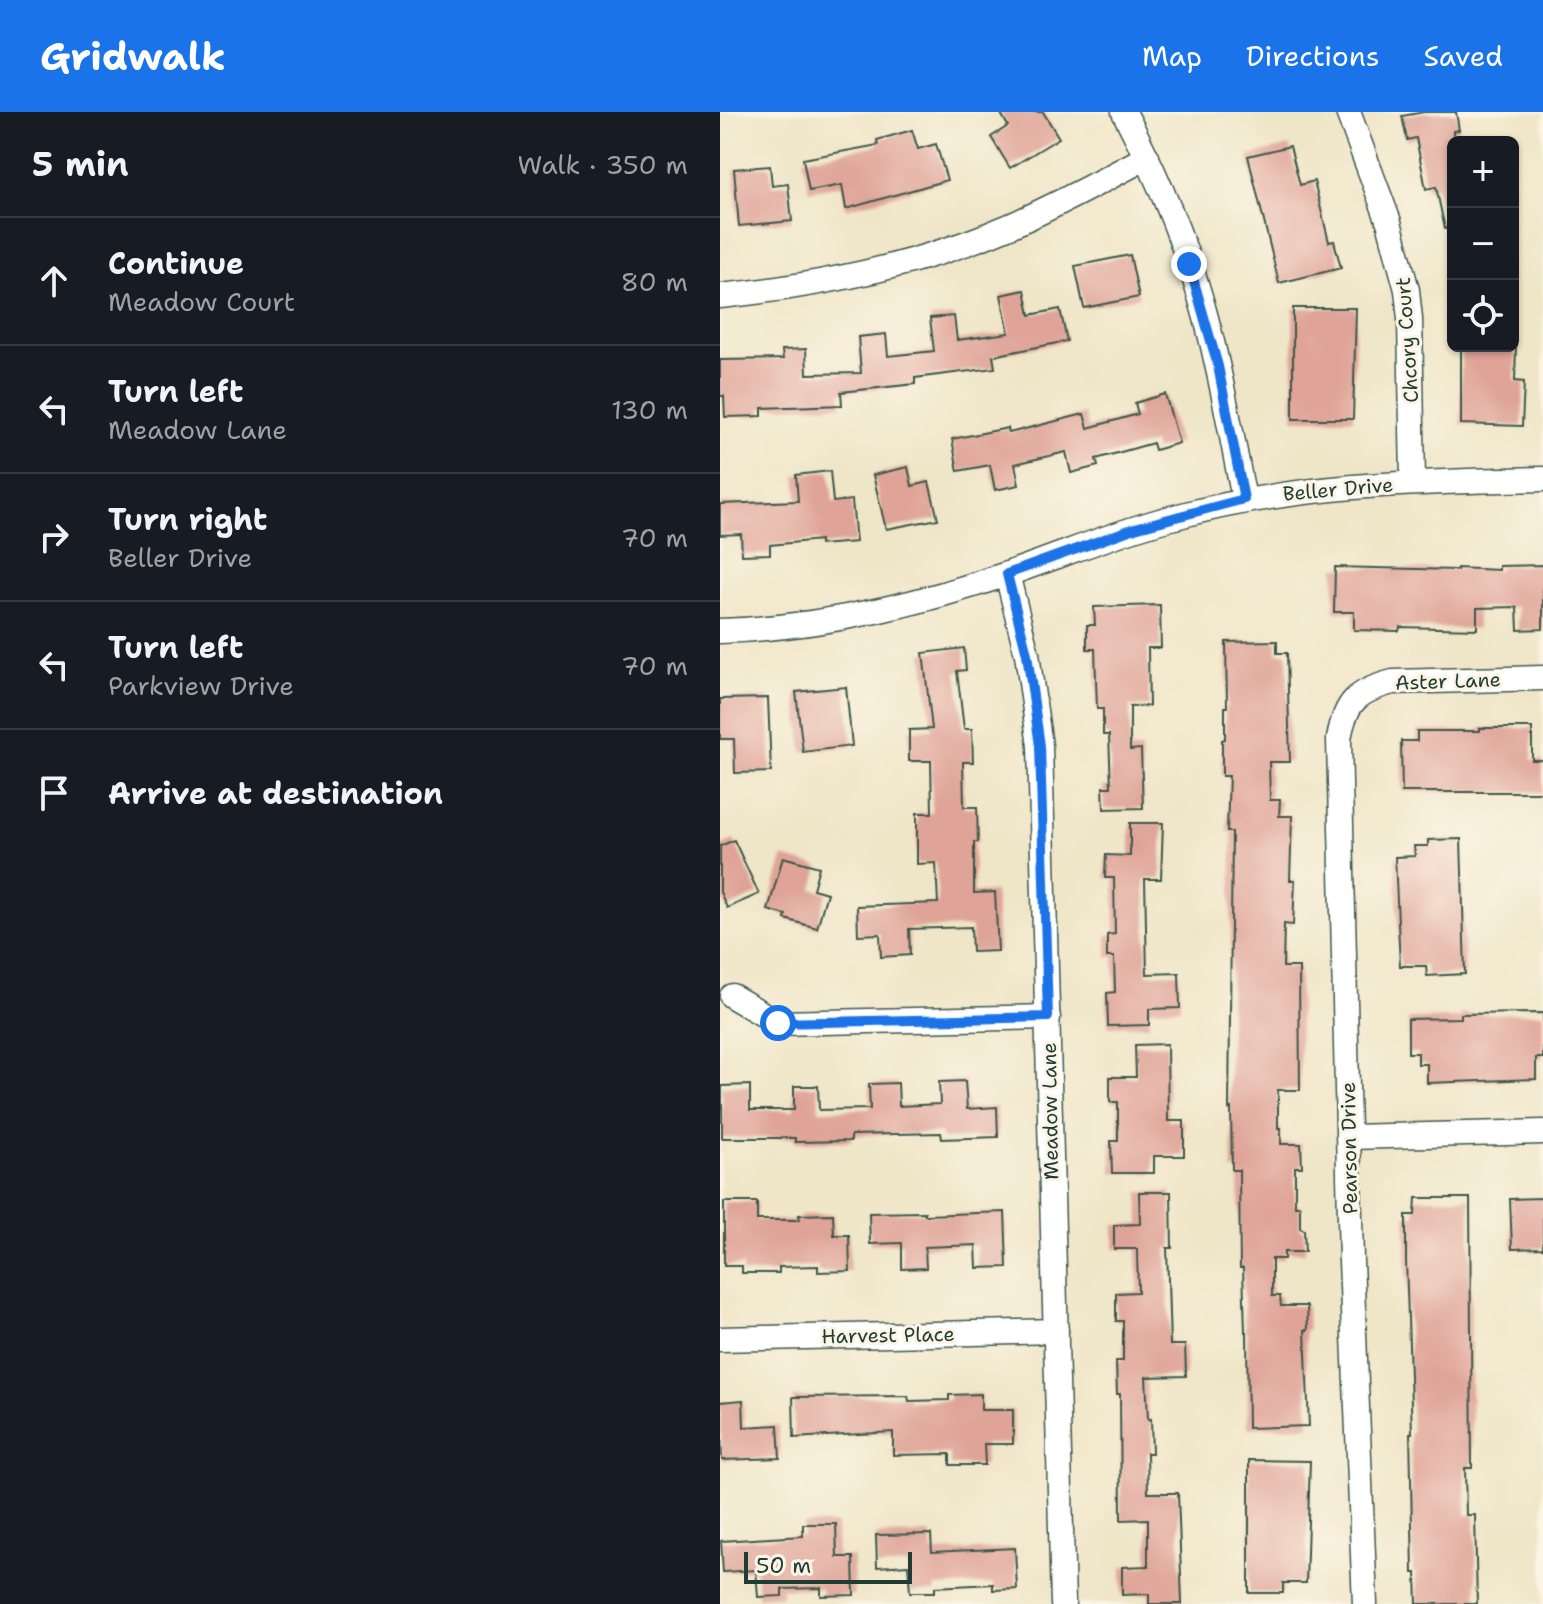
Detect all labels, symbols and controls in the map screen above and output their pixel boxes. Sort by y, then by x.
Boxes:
text: Gridwalk [40,31,226,82]
text: Map [1142,37,1202,75]
text: Directions [1246,37,1380,75]
text: Saved [1424,37,1503,75]
map controls [1447,136,1519,352]
button: + [1447,136,1519,208]
text: 5 min [32,141,129,187]
text: Walk · 350 m [518,147,688,182]
button: − [1447,208,1519,280]
text: Continue [108,243,244,284]
route end [1171,246,1207,282]
icon: ahead [32,259,76,303]
text: 80 m [621,264,688,299]
street label: Chcory Court [1390,276,1424,404]
button: locate [1447,280,1519,352]
text: Meadow Court [108,284,295,319]
text: Turn left [108,371,243,412]
icon: left [32,387,76,431]
text: 130 m [611,392,688,427]
text: Meadow Lane [108,412,287,447]
street label: Beller Drive [1282,471,1394,507]
text: Turn right [108,499,267,540]
icon: right [32,515,76,559]
text: 70 m [621,520,688,555]
text: Beller Drive [108,540,252,575]
text: Turn left [108,627,243,668]
icon: left [32,643,76,687]
text: 70 m [621,648,688,683]
street label: Aster Lane [1395,666,1501,696]
text: Parkview Drive [108,668,294,703]
icon: arrive [32,771,76,815]
text: Arrive at destination [108,773,443,814]
route start [760,1005,796,1041]
street label: Meadow Lane [1036,1042,1064,1180]
street label: Pearson Drive [1335,1082,1363,1214]
street label: Harvest Place [821,1321,955,1349]
scale bar [744,1548,912,1584]
text: 50 m [756,1551,811,1580]

